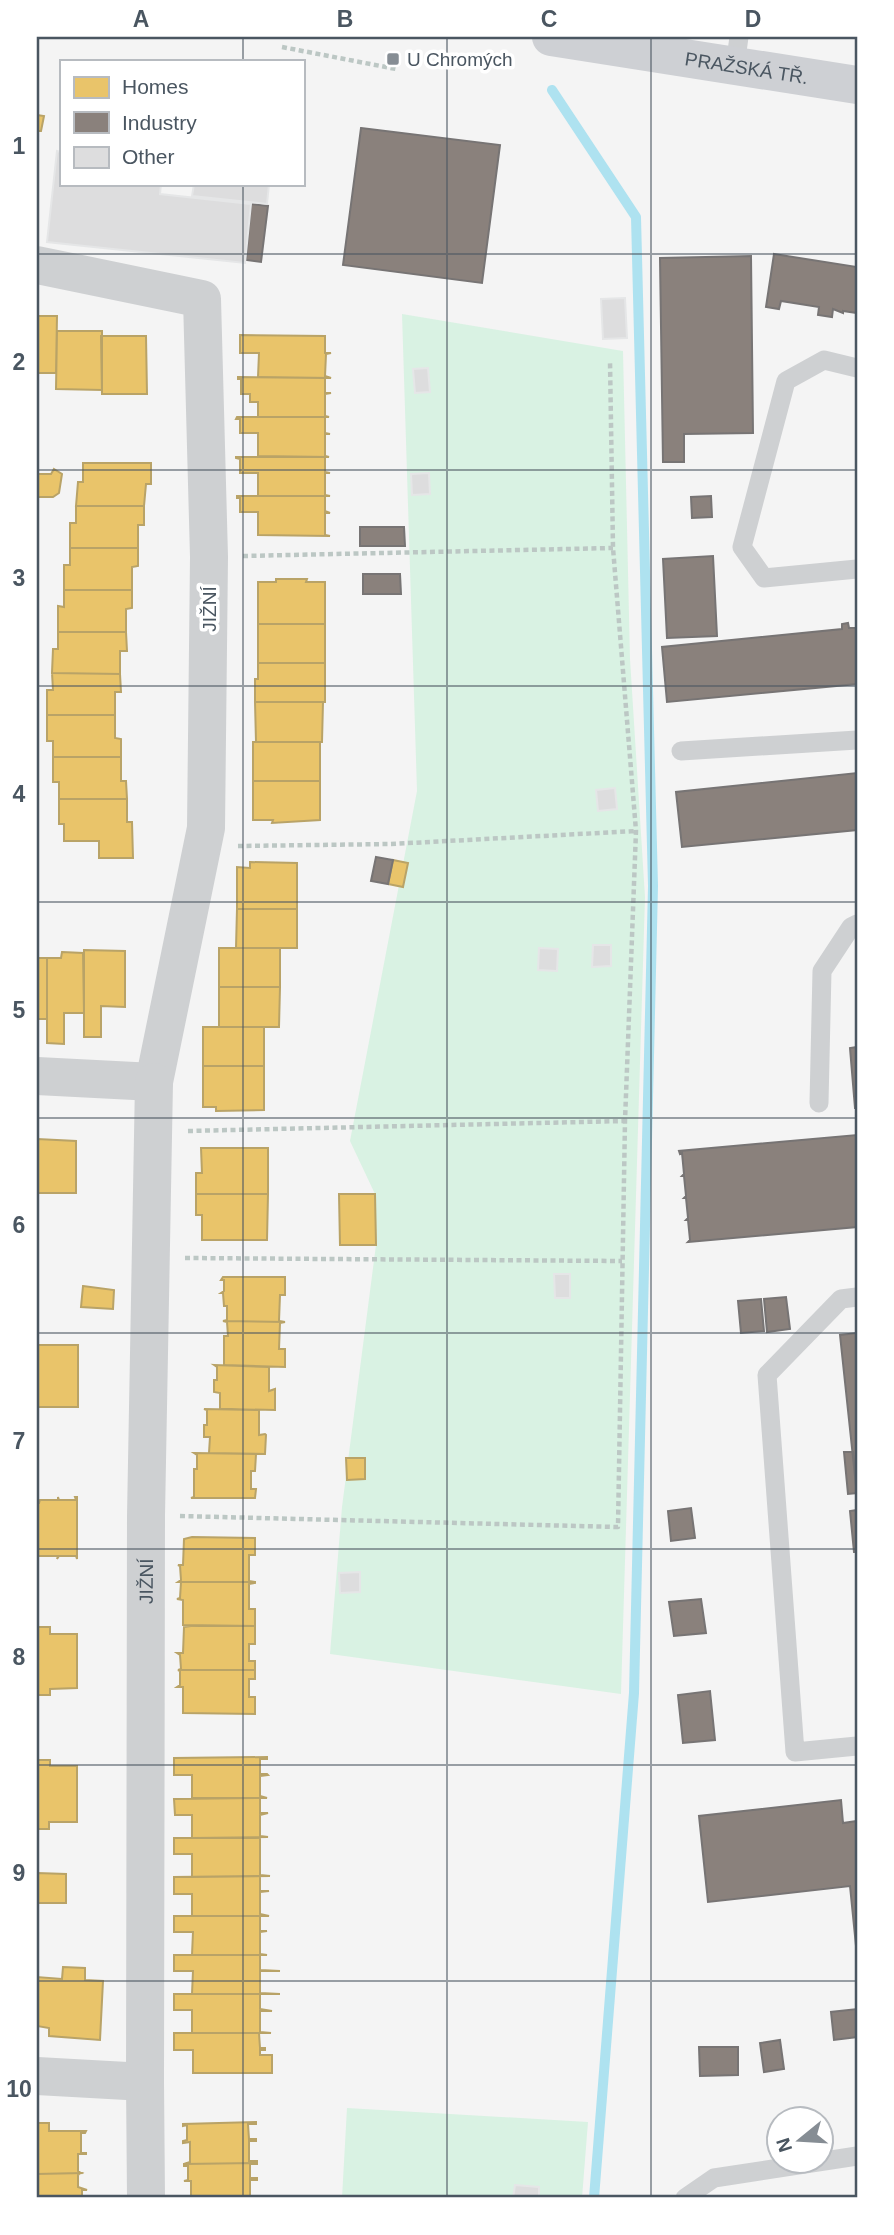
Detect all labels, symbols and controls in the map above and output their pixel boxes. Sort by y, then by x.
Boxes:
text: A [133,6,149,32]
text: B [337,6,353,32]
text: C [541,6,557,32]
text: D [745,6,761,32]
street label: PRAŽSKÁ TŘ. [684,48,810,88]
place label: U Chromých [407,49,513,70]
marker: U Chromých [385,51,401,67]
legend [60,60,304,186]
text: Homes [122,75,189,98]
text: Industry [122,111,197,134]
text: 1 [13,133,26,159]
text: Other [122,145,175,168]
text: 2 [13,349,25,375]
text: 3 [13,565,25,591]
street label: JIŽNÍ [199,586,220,632]
text: 4 [13,781,26,807]
text: 5 [13,997,26,1023]
text: 6 [13,1212,25,1238]
text: 7 [13,1428,25,1454]
street label: JIŽNÍ [135,1558,156,1604]
text: 8 [13,1644,26,1670]
text: 9 [13,1860,25,1886]
text: 10 [6,2076,32,2102]
north arrow [764,2106,834,2176]
text: N [772,2135,796,2155]

